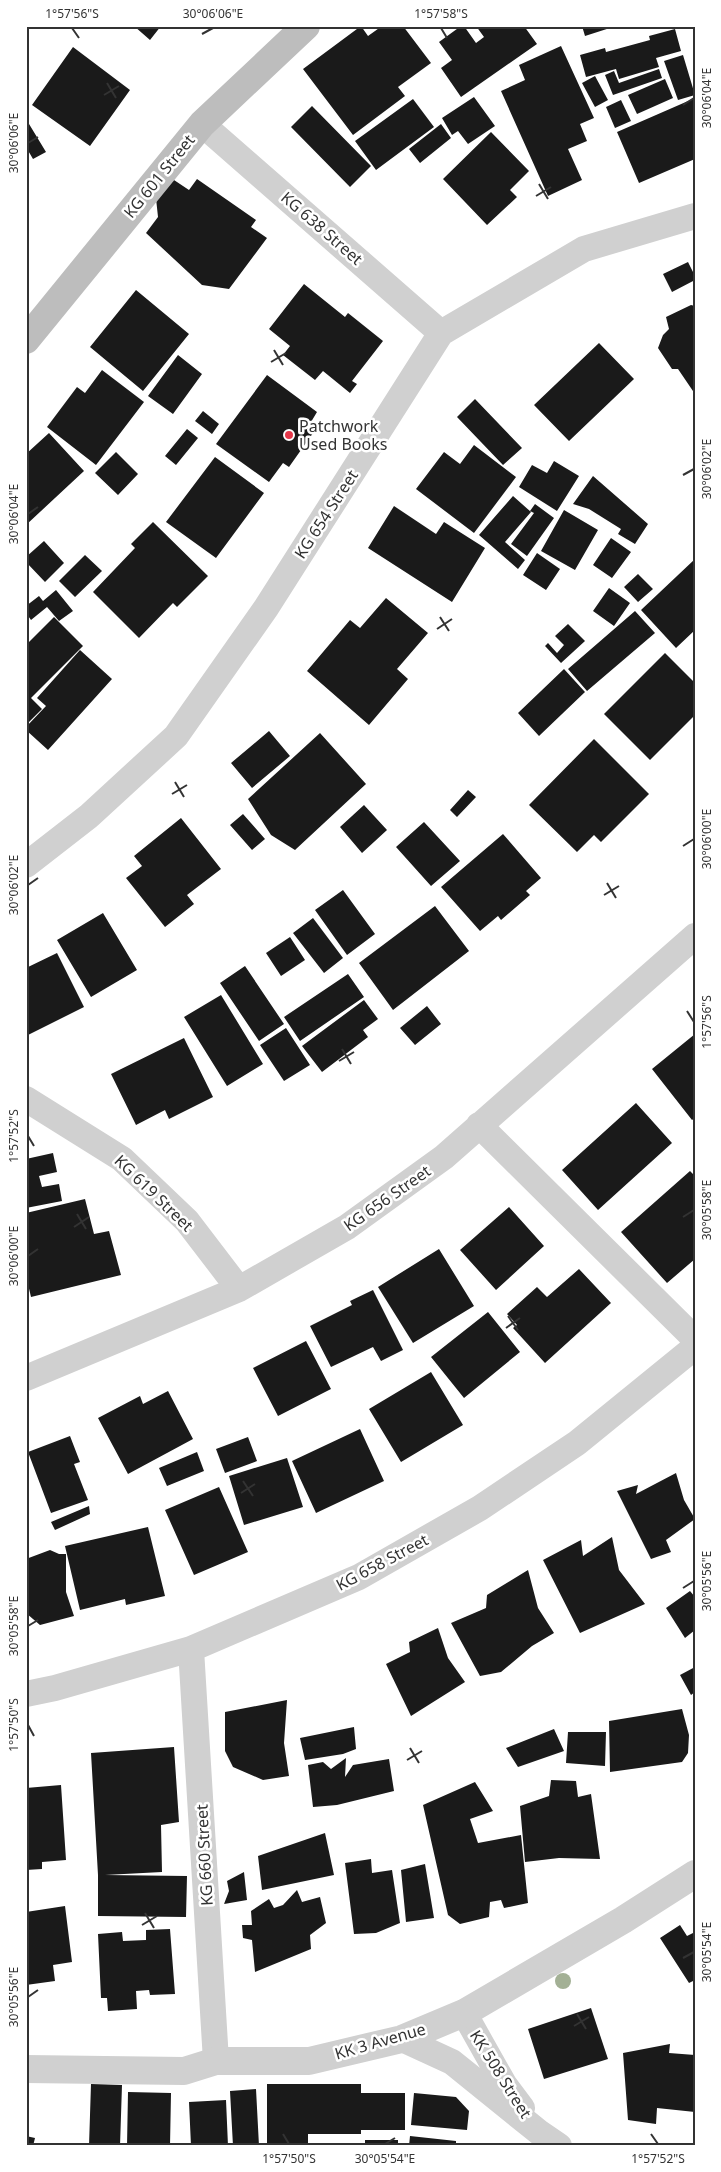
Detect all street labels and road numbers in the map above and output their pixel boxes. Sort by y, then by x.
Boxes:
street label: KG 601 Street [118,129,200,222]
street label: KG 638 Street [276,186,368,270]
street label: KG 654 Street [289,465,363,563]
street label: KG 619 Street [110,1150,198,1236]
street label: KG 656 Street [339,1160,435,1236]
street label: KG 658 Street [332,1528,432,1596]
street label: KG 660 Street [190,1803,218,1906]
street label: KK 3 Avenue [332,2018,428,2064]
street label: KK 508 Street [465,2026,537,2123]

